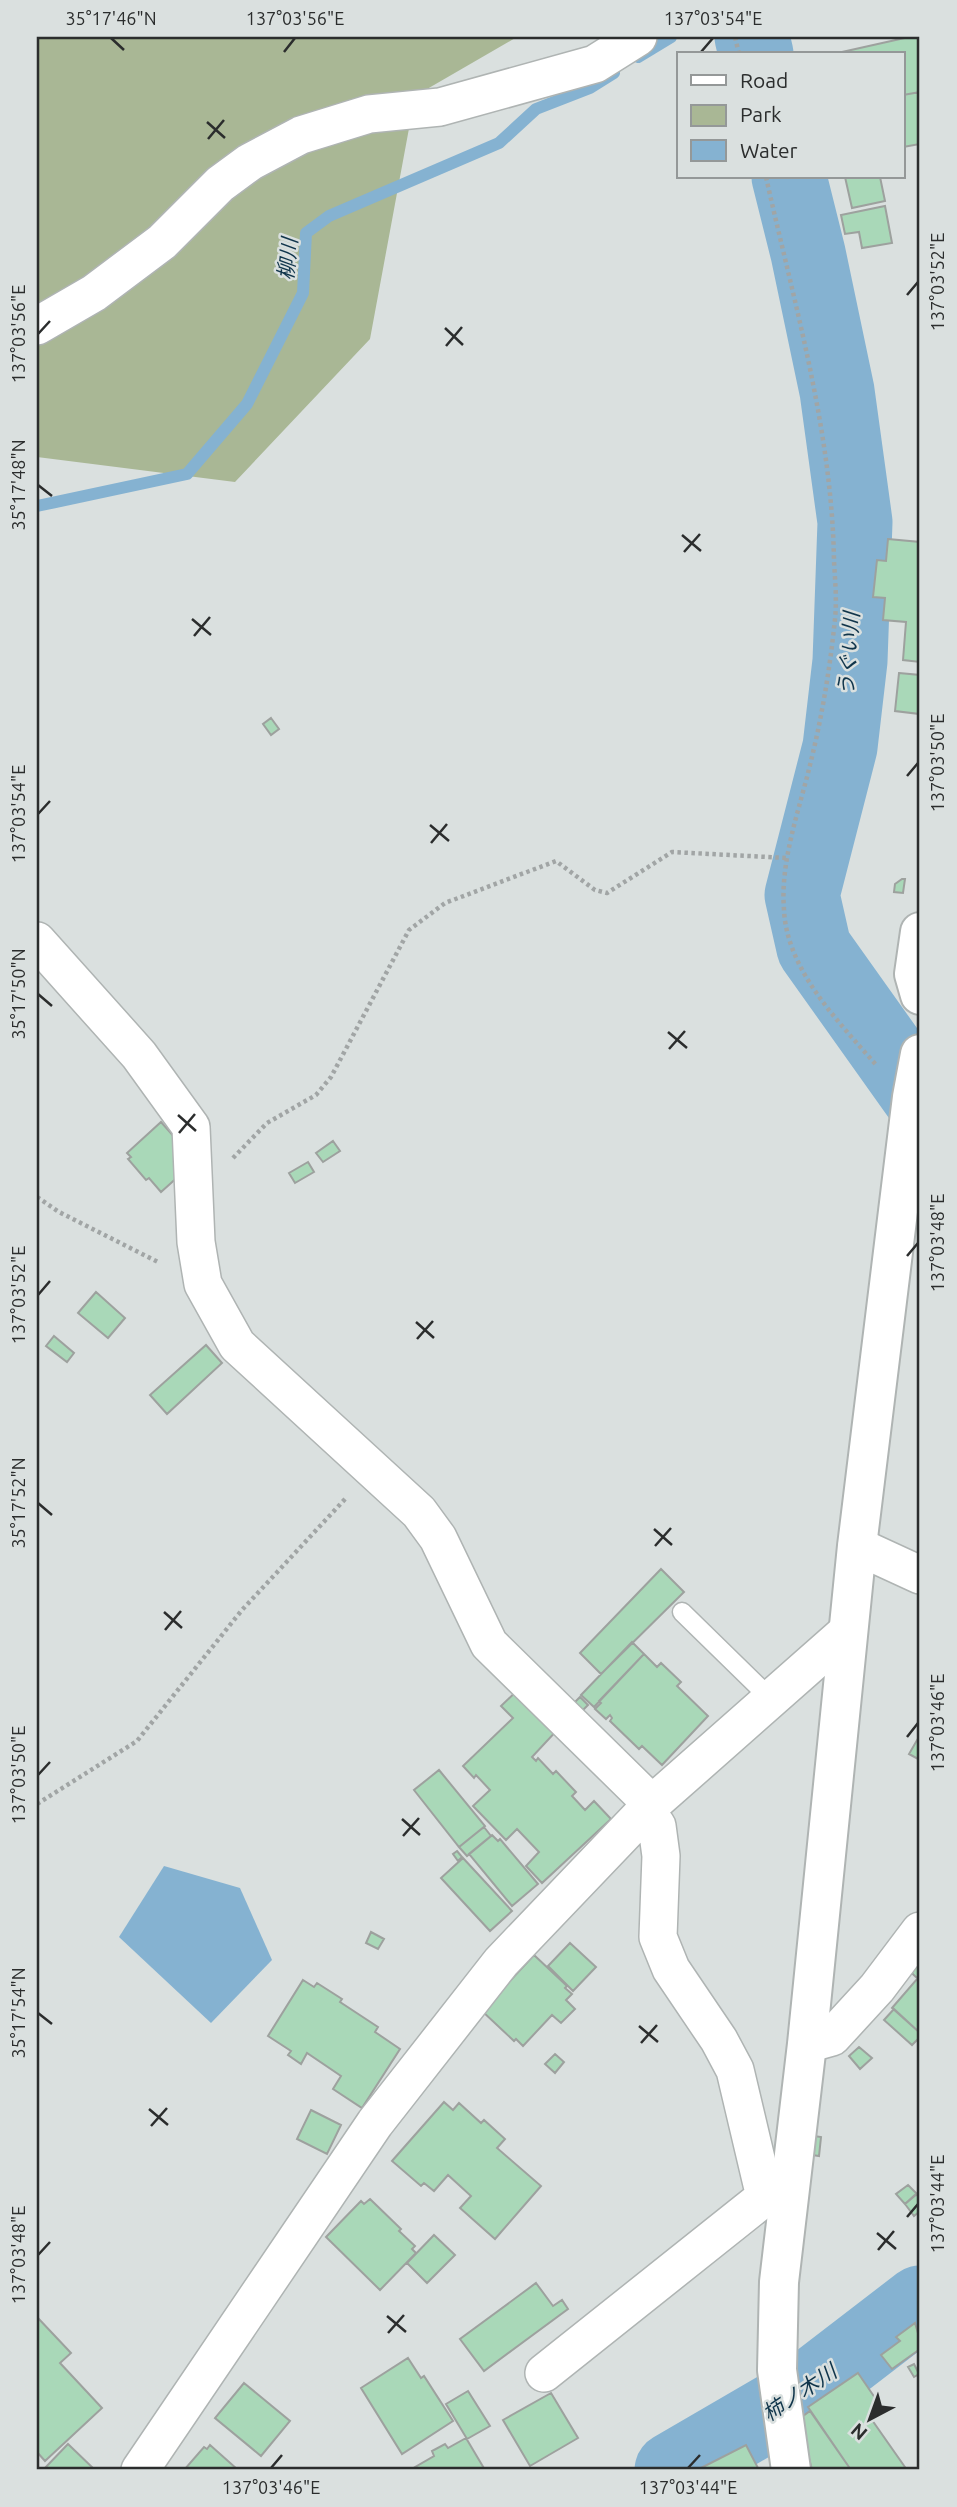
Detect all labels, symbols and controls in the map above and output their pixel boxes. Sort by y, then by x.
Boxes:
text: 35°17'46"N [65,8,157,28]
text: 137°03'56"E [246,8,344,28]
text: 137°03'54"E [664,8,762,28]
legend [677,52,904,178]
text: Road [740,68,788,92]
text: Park [740,102,782,126]
text: Water [740,138,798,162]
text: 137°03'52"E [927,233,947,331]
water label: 柳川 [273,235,301,281]
text: 137°03'56"E [8,285,28,383]
text: 35°17'48"N [8,439,28,531]
water label: うぐい川 [833,609,863,697]
text: 137°03'50"E [927,714,947,812]
text: 137°03'54"E [8,765,28,863]
text: 35°17'50"N [8,948,28,1040]
text: 137°03'48"E [927,1194,947,1292]
text: 137°03'52"E [8,1246,28,1344]
text: 35°17'52"N [8,1457,28,1549]
text: 137°03'46"E [927,1674,947,1772]
text: 137°03'50"E [8,1726,28,1824]
text: 35°17'54"N [8,1967,28,2059]
text: 137°03'44"E [927,2155,947,2253]
text: 137°03'48"E [8,2206,28,2304]
water label: 柿ノ木川 [757,2357,842,2425]
north arrow [834,2384,904,2454]
text: N [846,2419,871,2445]
text: 137°03'46"E [222,2477,320,2497]
text: 137°03'44"E [639,2477,737,2497]

